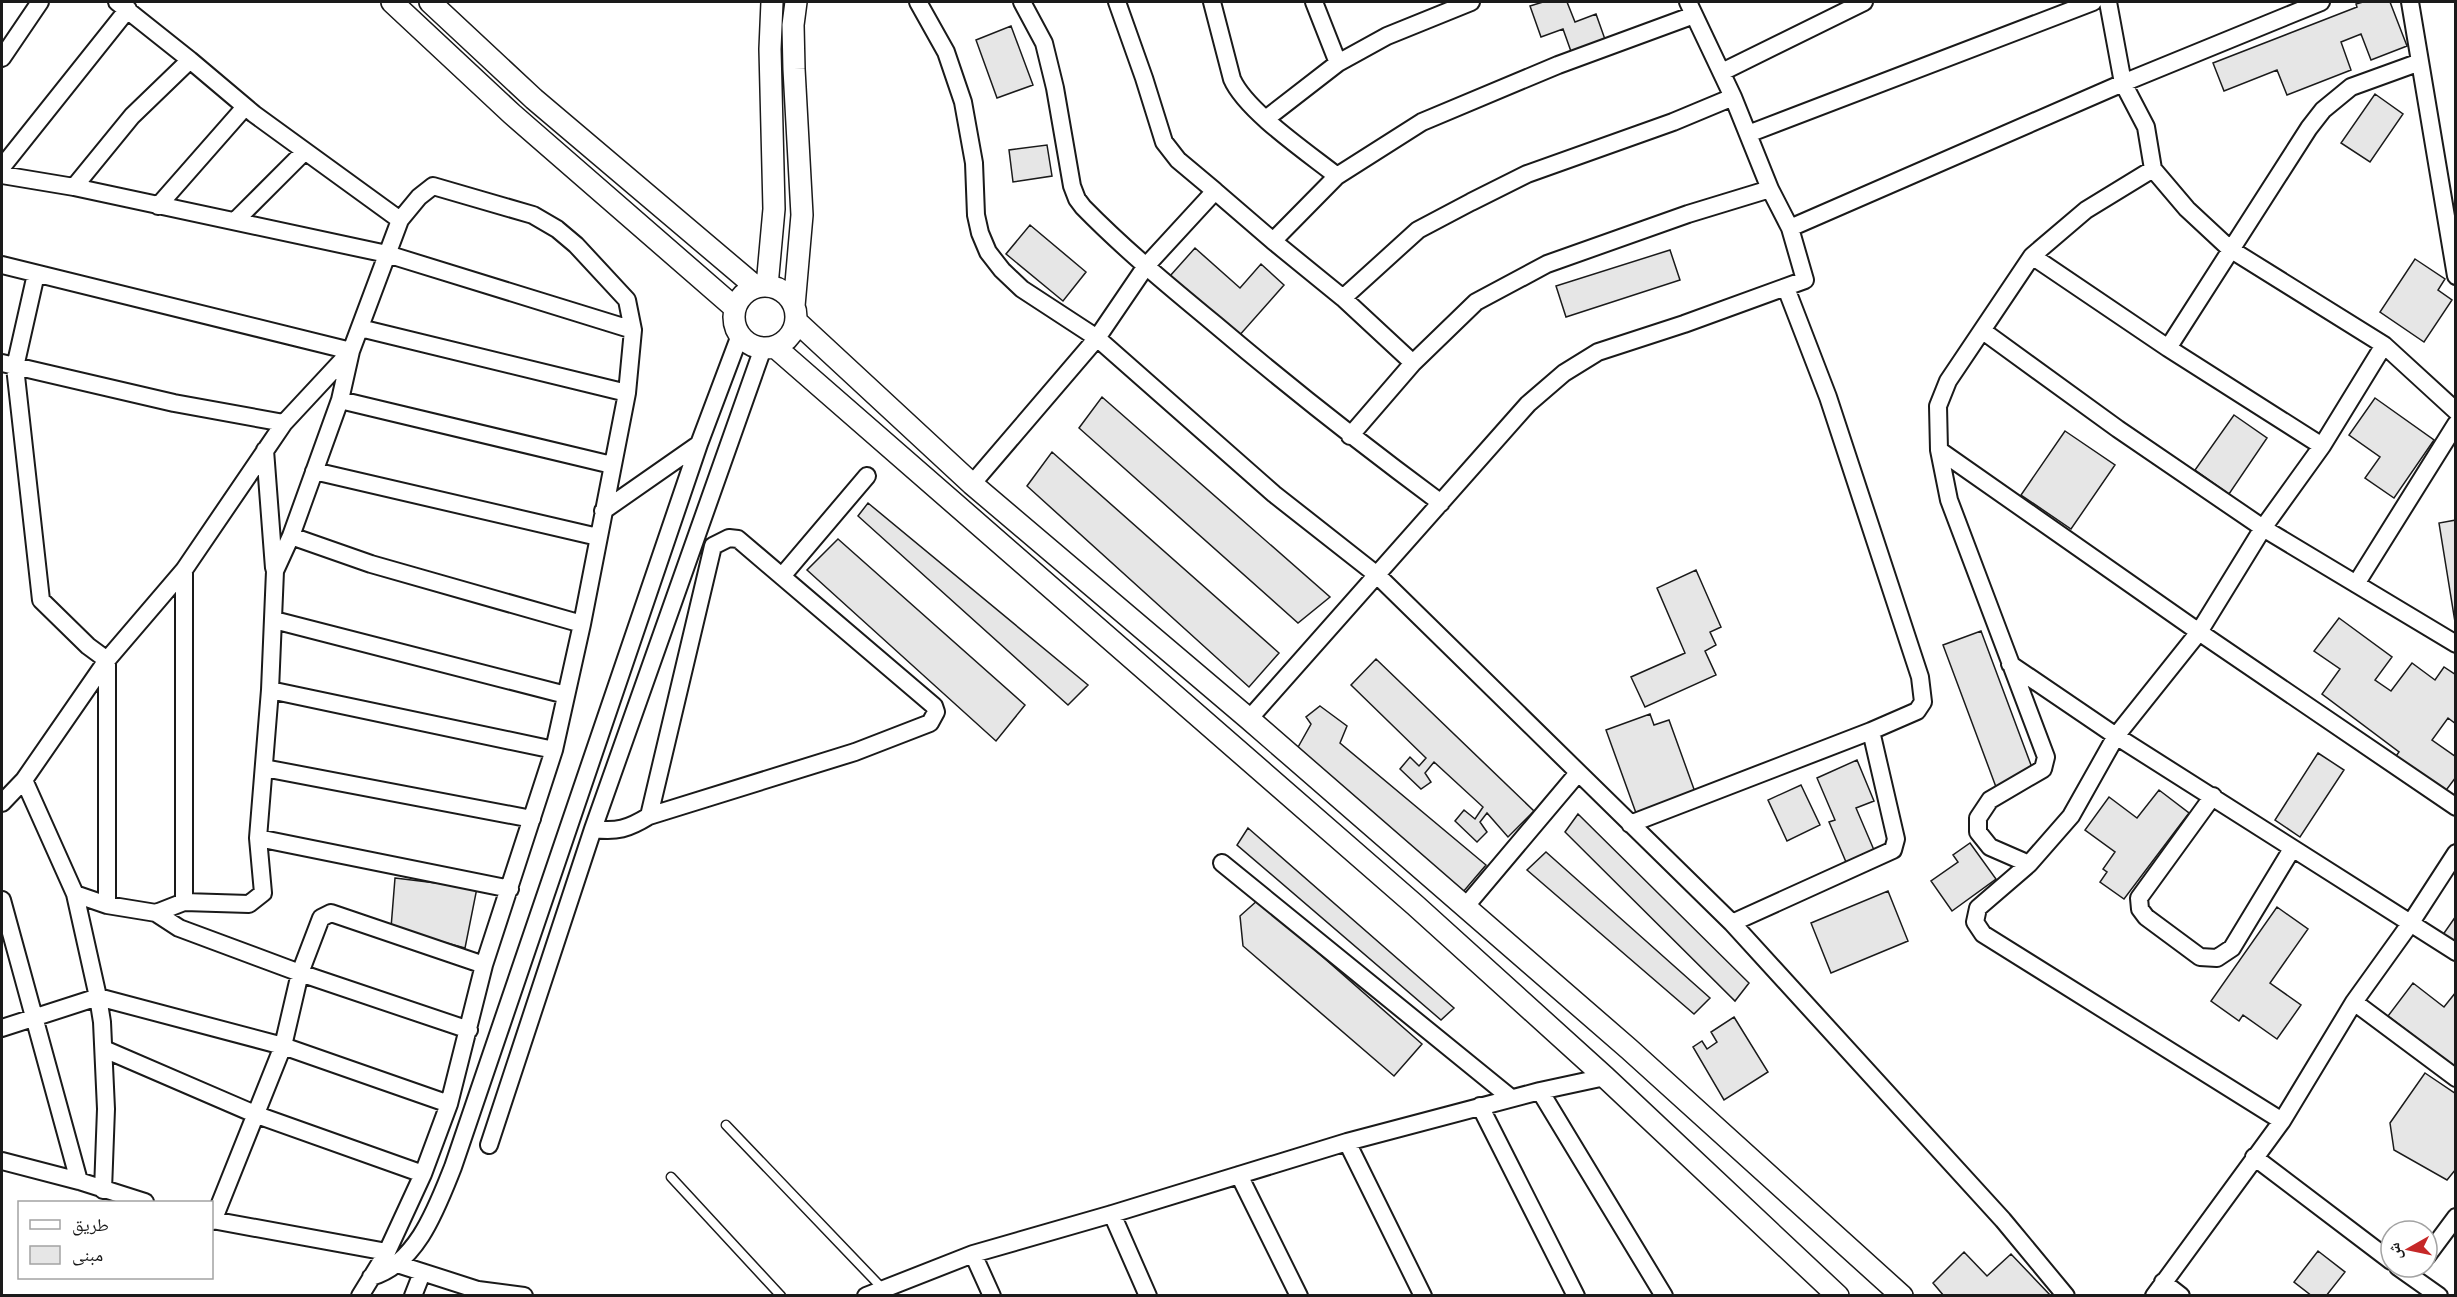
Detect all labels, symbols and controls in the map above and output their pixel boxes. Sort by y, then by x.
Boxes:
legend [18,1201,213,1279]
text: طريق [72,1214,109,1236]
north arrow [2379,1219,2439,1279]
text: ش [2384,1241,2405,1261]
text: مبنى [72,1244,103,1266]

